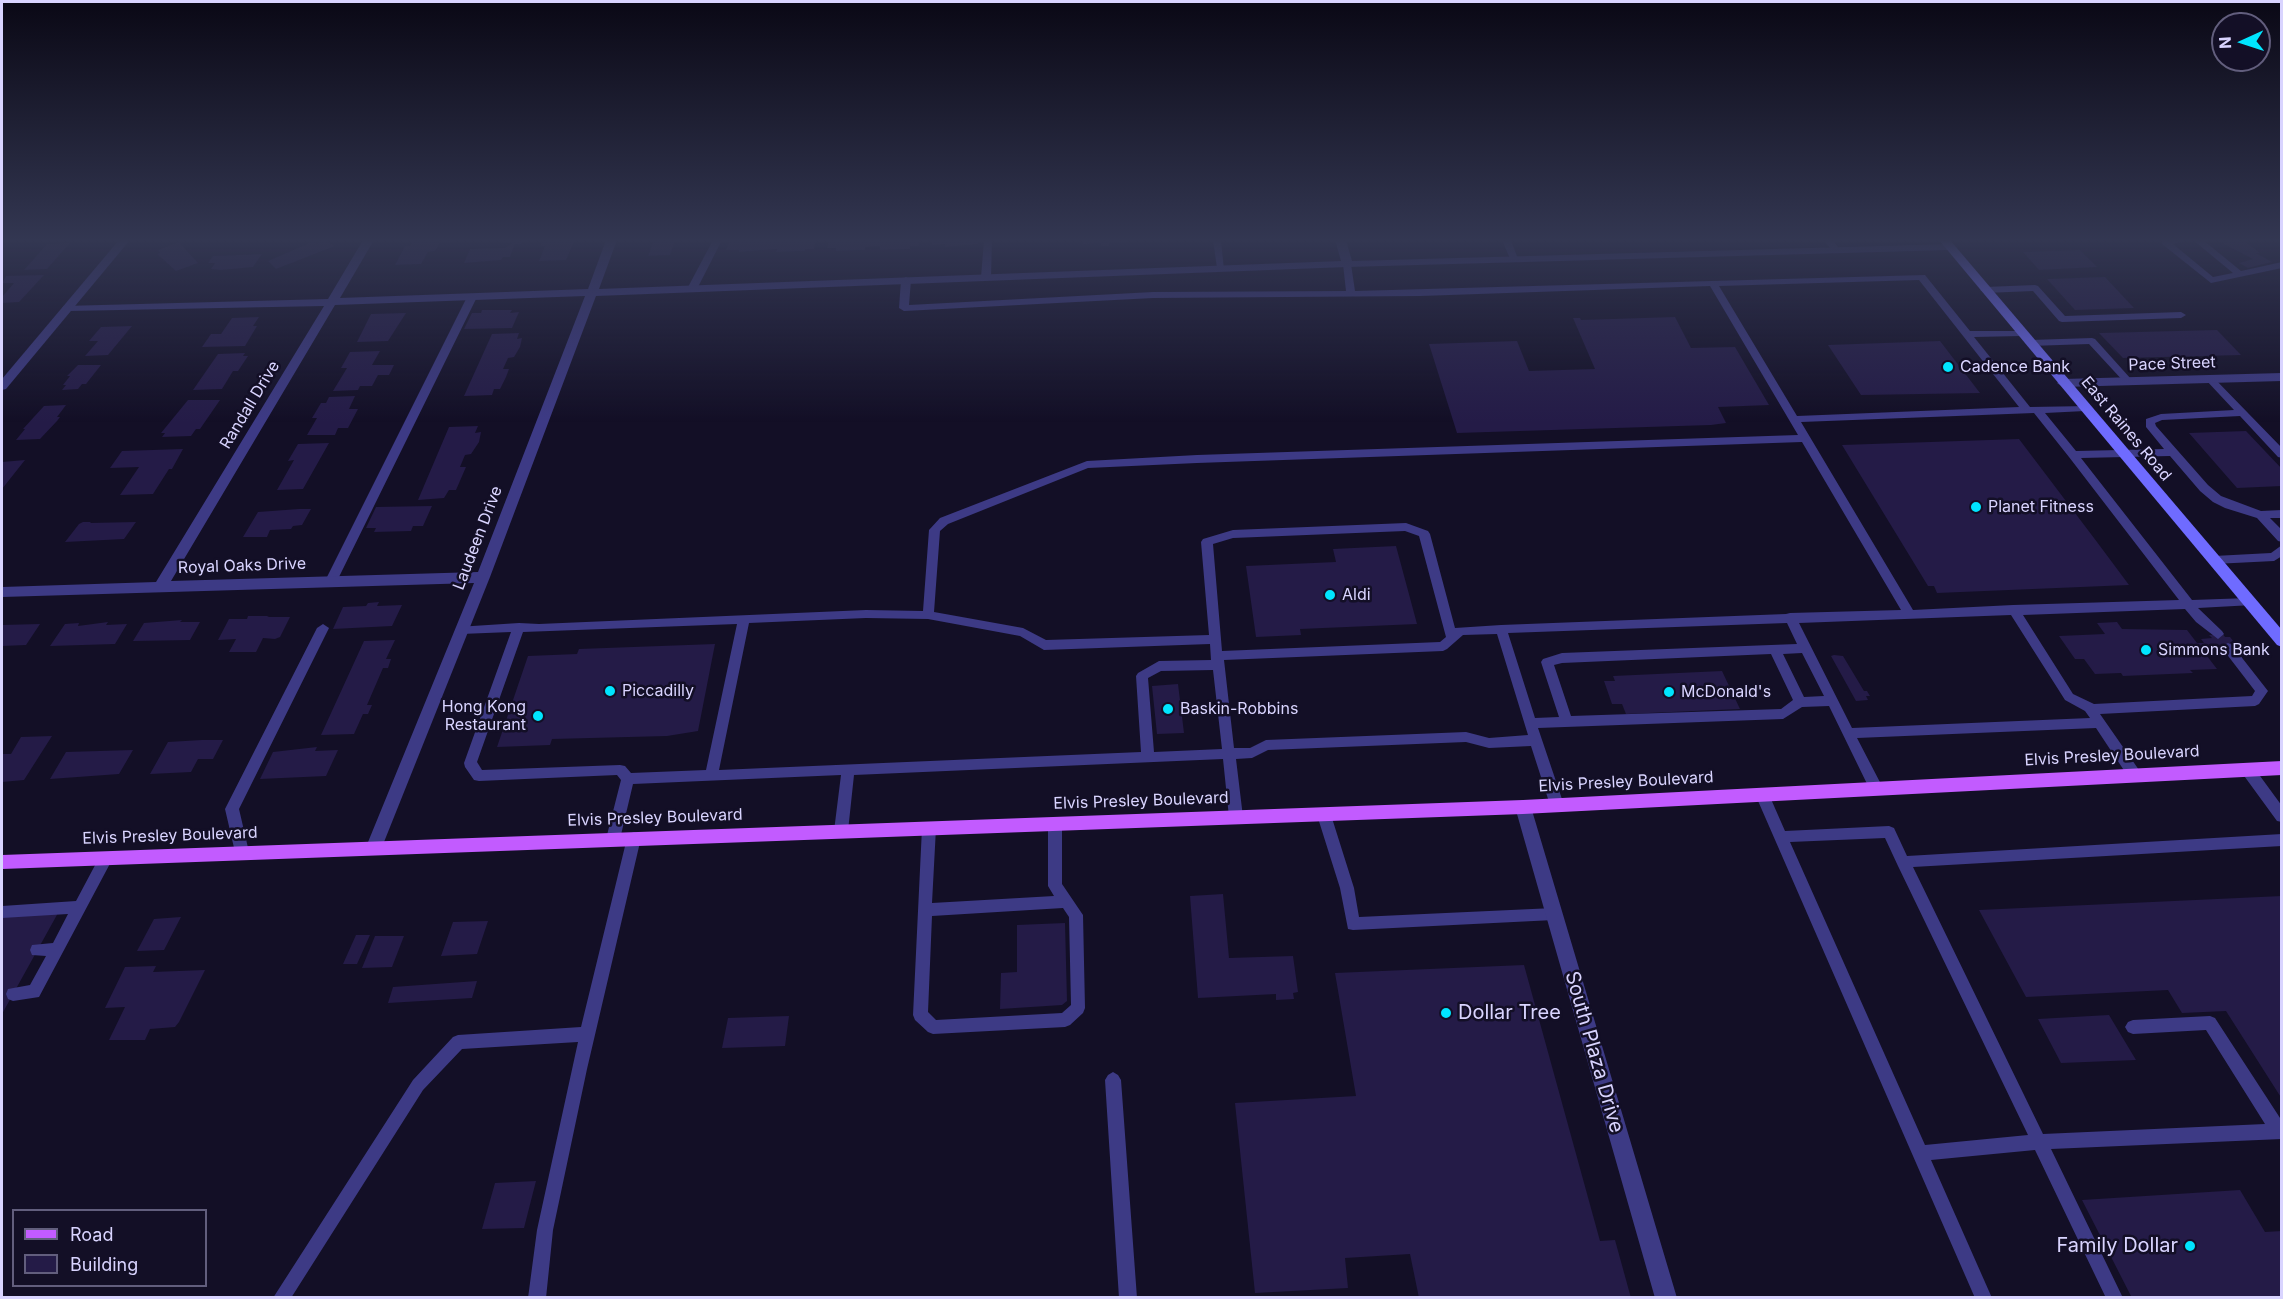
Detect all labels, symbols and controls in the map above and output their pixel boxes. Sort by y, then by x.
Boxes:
north arrow [2211,12,2271,72]
text: N [2215,36,2235,49]
street label: Pace Street [2128,353,2216,375]
street label: Randall Drive [216,357,284,453]
place label: Cadence Bank [1960,357,2070,377]
marker: Cadence Bank [1941,360,1955,374]
street label: East Raines Road [2077,373,2175,485]
street label: Laudeen Drive [449,483,507,593]
place label: Planet Fitness [1988,497,2094,517]
marker: Planet Fitness [1969,500,1983,514]
street label: Royal Oaks Drive [178,554,306,578]
place label: Aldi [1342,585,1371,605]
marker: Aldi [1323,588,1337,602]
place label: Simmons Bank [2158,640,2270,660]
marker: Simmons Bank [2139,643,2153,657]
place label: Piccadilly [622,681,694,701]
place label: McDonald's [1681,682,1771,702]
marker: Piccadilly [603,684,617,698]
marker: McDonald's [1662,685,1676,699]
place label: Hong Kong Restaurant [442,697,526,735]
place label: Baskin-Robbins [1180,699,1298,719]
marker: Baskin-Robbins [1161,702,1175,716]
marker: Hong Kong Restaurant [531,709,545,723]
street label: Elvis Presley Boulevard [2024,742,2200,770]
street label: Elvis Presley Boulevard [1538,768,1714,796]
street label: Elvis Presley Boulevard [1053,788,1229,814]
street label: Elvis Presley Boulevard [567,805,743,831]
street label: Elvis Presley Boulevard [82,823,258,849]
street label: South Plaza Drive [1559,968,1629,1136]
place label: Dollar Tree [1458,1001,1561,1025]
marker: Dollar Tree [1439,1006,1453,1020]
legend [12,1209,207,1287]
text: Road [70,1224,113,1245]
place label: Family Dollar [2056,1234,2178,1258]
marker: Family Dollar [2183,1239,2197,1253]
text: Building [70,1254,138,1275]

